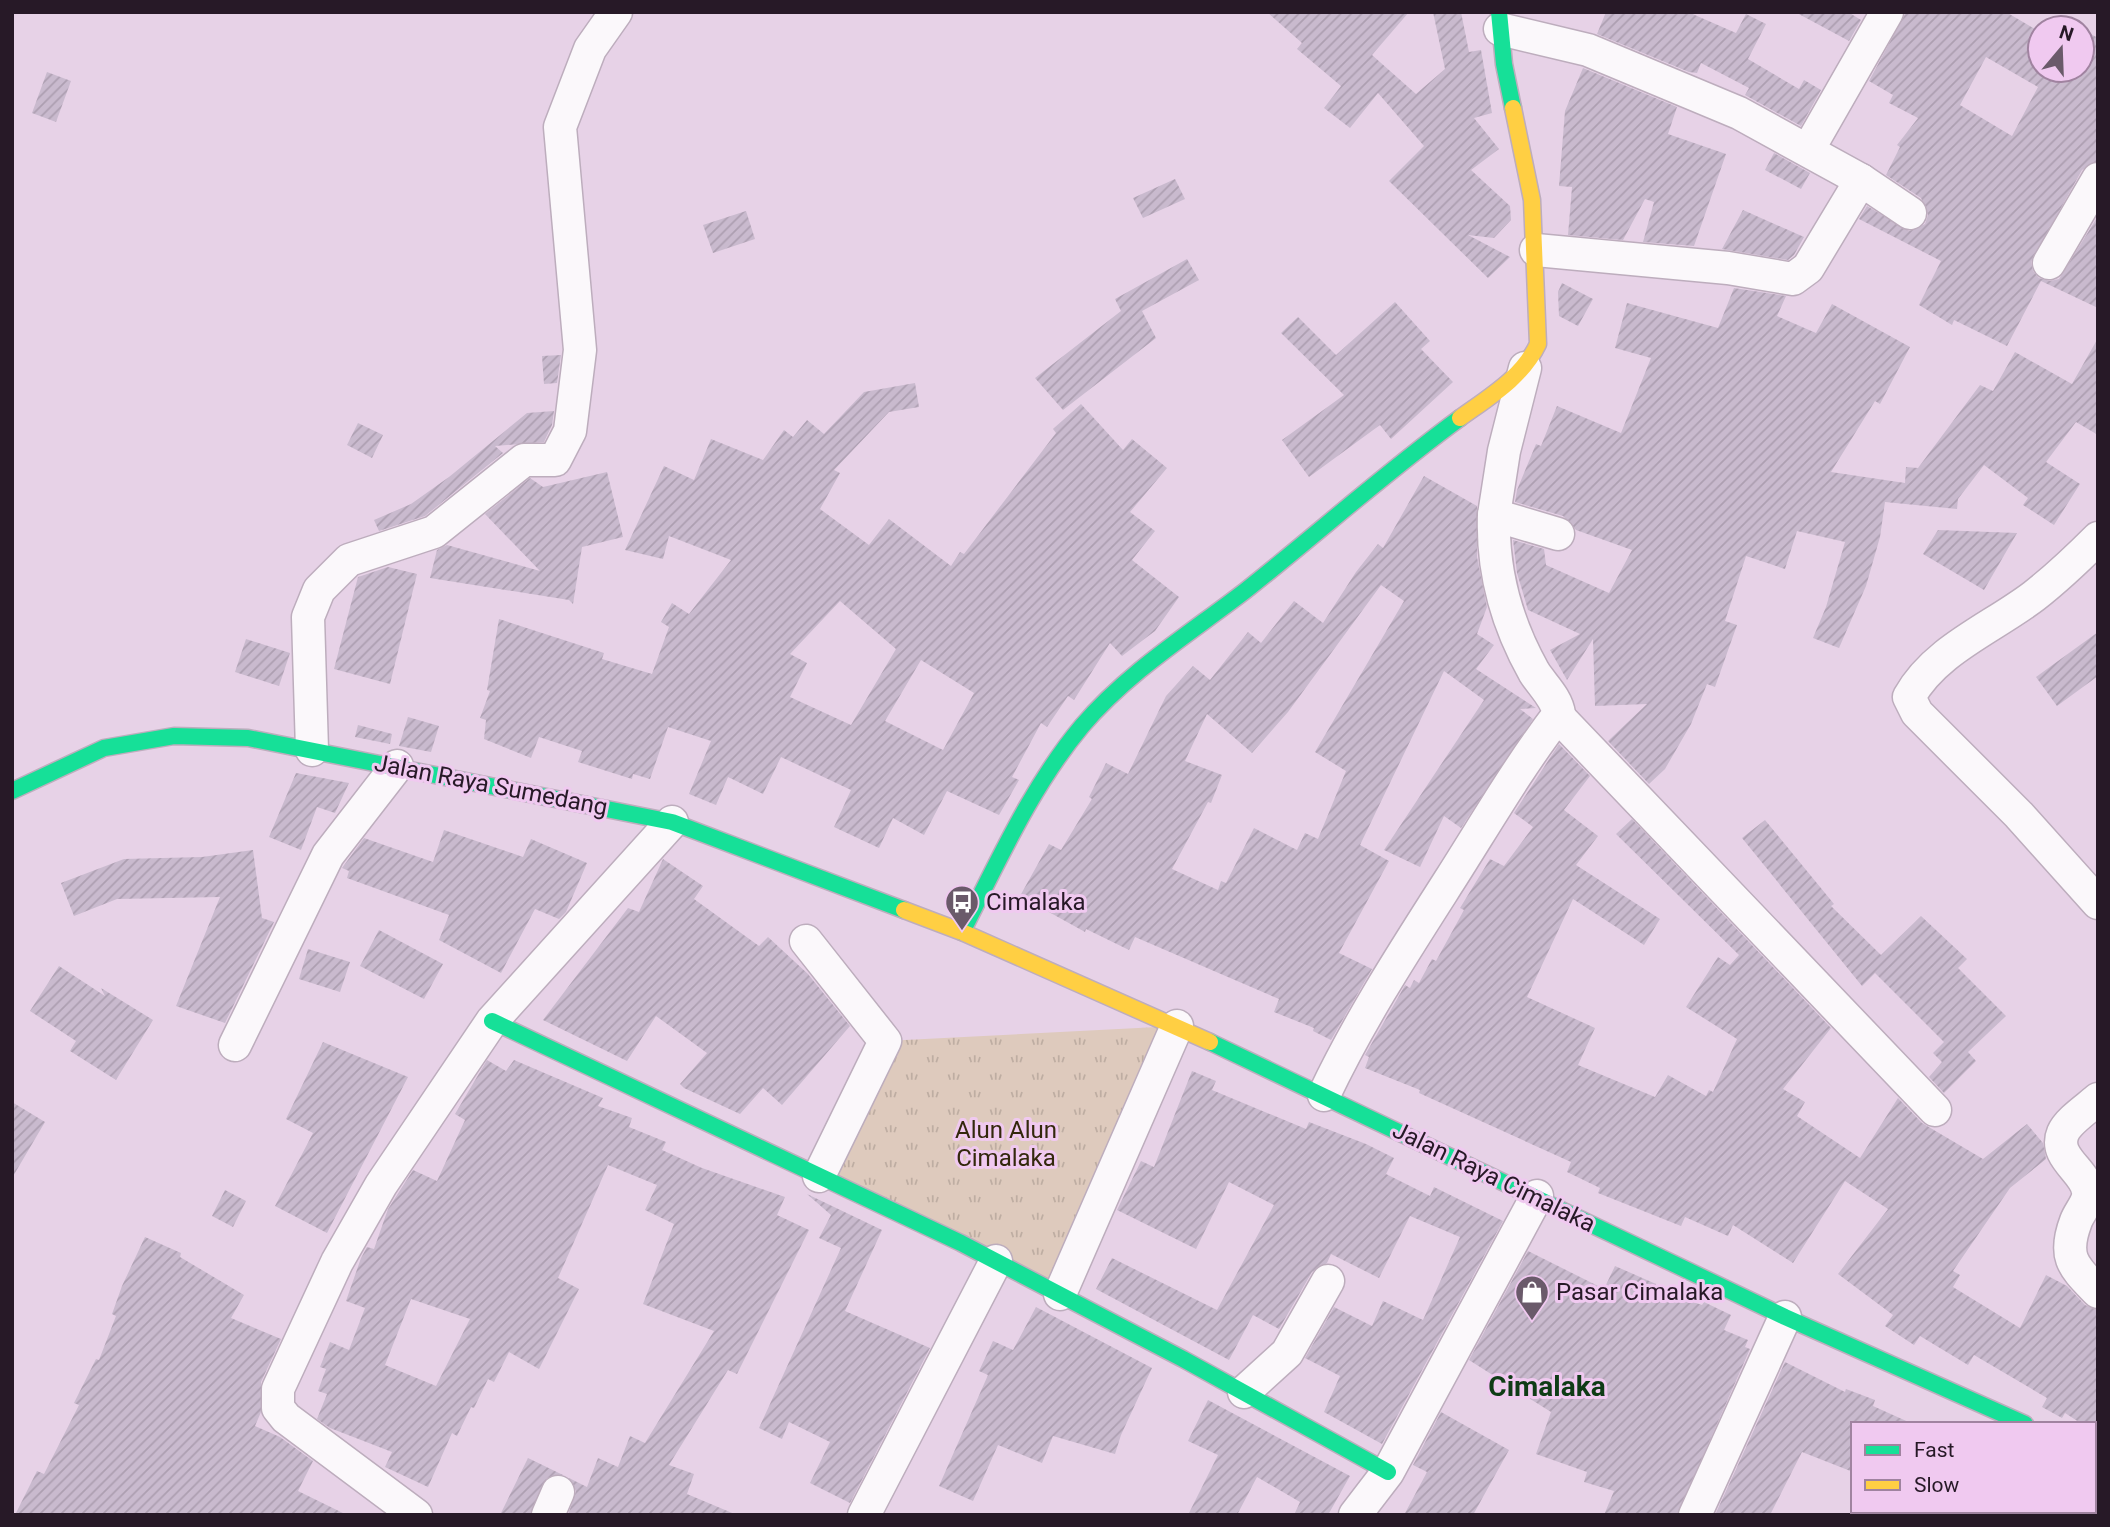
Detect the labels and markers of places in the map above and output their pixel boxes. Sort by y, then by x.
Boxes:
bus stop icon: Cimalaka [943,883,981,932]
place label: Cimalaka [986,888,1086,916]
shop icon: Pasar Cimalaka [1513,1273,1551,1322]
place label: Pasar Cimalaka [1556,1278,1723,1306]

